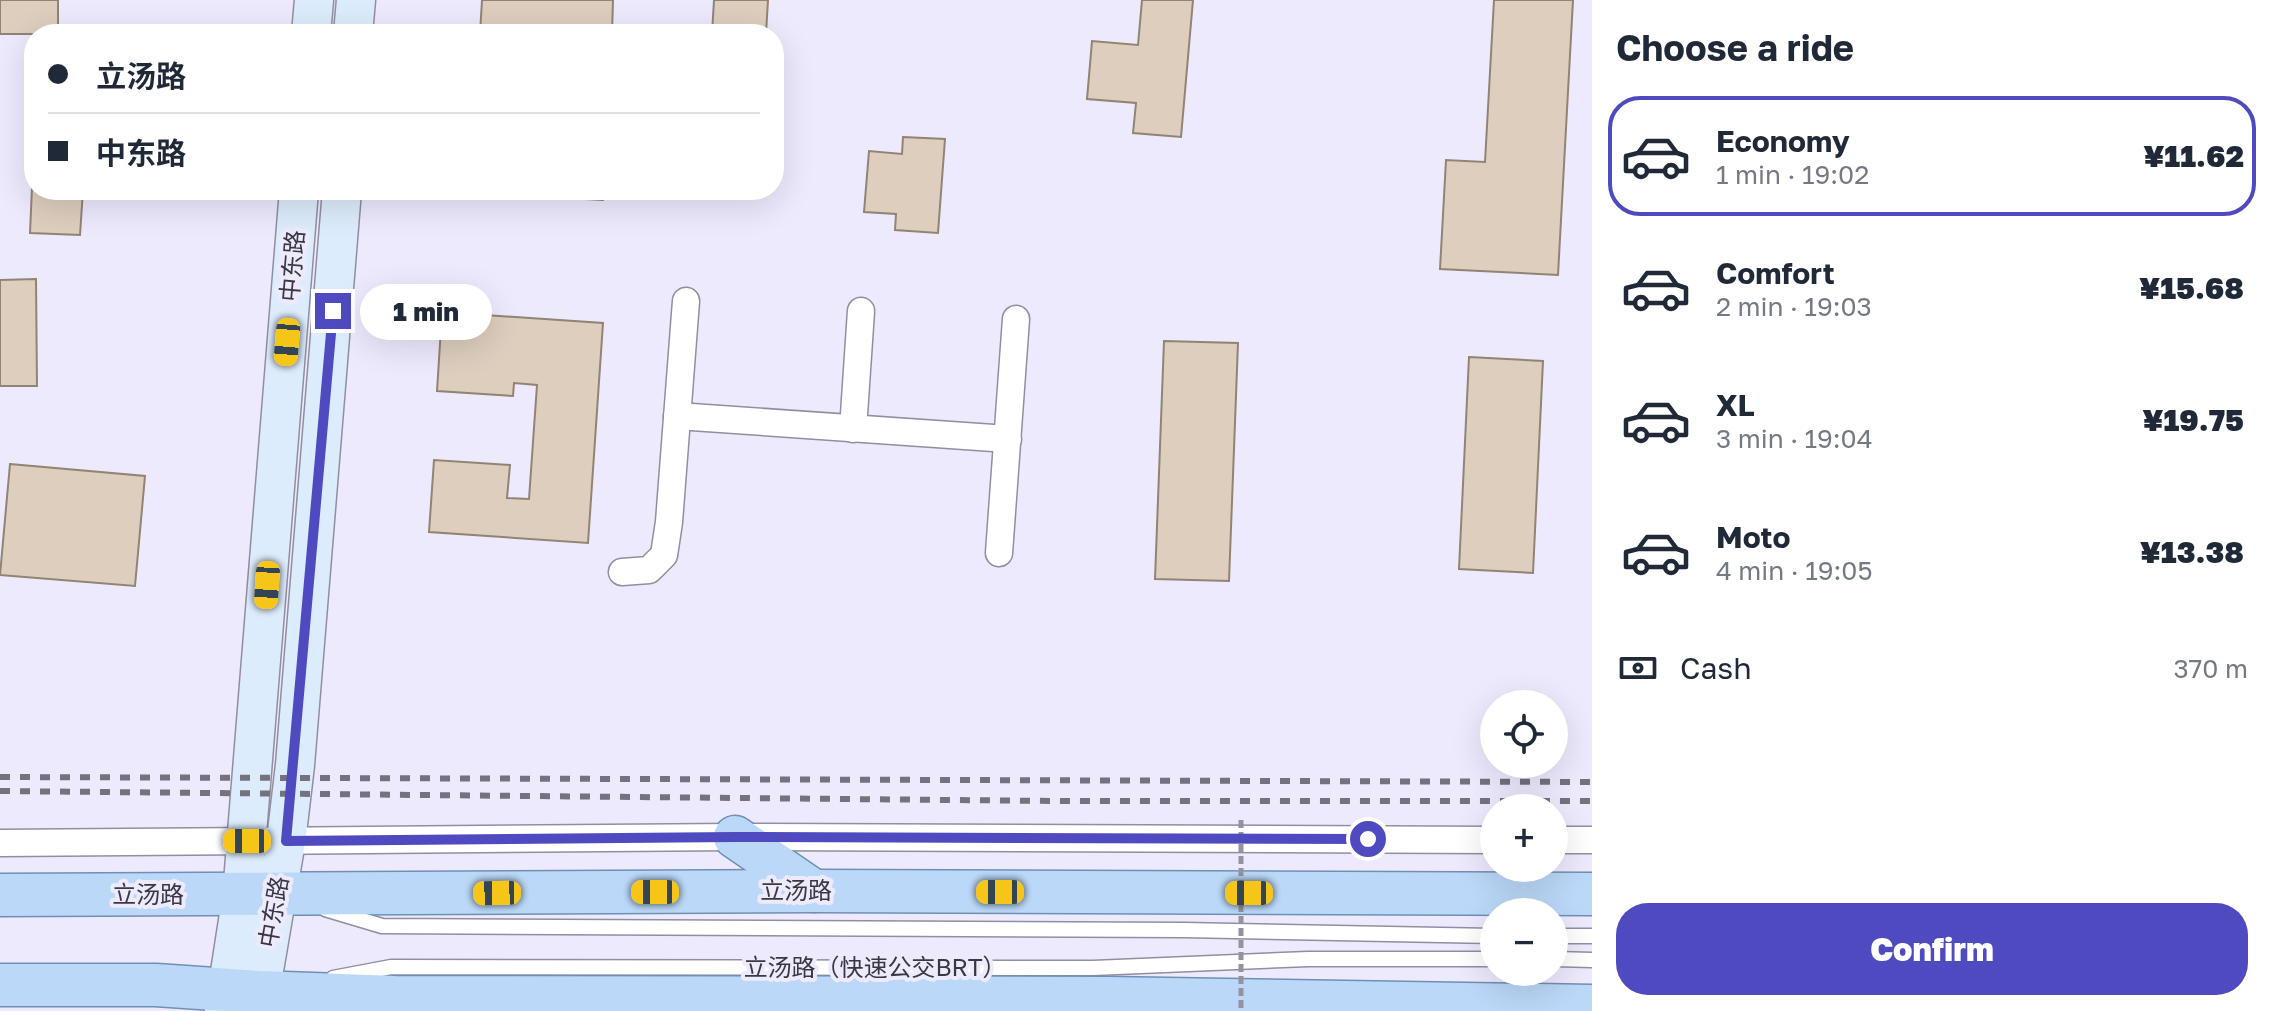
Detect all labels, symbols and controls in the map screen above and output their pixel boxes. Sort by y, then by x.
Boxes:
text: Choose a ride [1616,26,1854,69]
text: 立汤路 [96,58,186,94]
icon: car [1620,120,1692,192]
text: Economy [1716,123,1850,159]
text: 中东路 [96,135,186,171]
text: ¥11.62 [2143,138,2244,174]
text: 1 min · 19:02 [1716,159,1869,190]
street label: 中东路 [274,229,309,303]
icon: car [1620,252,1692,324]
text: Comfort [1716,255,1835,291]
text: ¥15.68 [2139,270,2244,306]
callout: 1 min [361,283,493,339]
text: 2 min · 19:03 [1716,291,1872,322]
route end [315,293,351,329]
text: 1 min [393,296,459,327]
car [273,317,301,367]
icon: car [1620,384,1692,456]
text: XL [1716,387,1755,423]
text: ¥19.75 [2142,402,2244,438]
text: 3 min · 19:04 [1716,423,1873,454]
icon: car [1620,516,1692,588]
text: Moto [1716,519,1791,555]
text: ¥13.38 [2140,534,2244,570]
text: 4 min · 19:05 [1716,555,1872,586]
car [253,560,281,610]
icon: cash [1616,646,1660,690]
text: Cash [1680,650,1752,686]
text: 370 m [2173,653,2248,684]
map controls [1480,690,1568,986]
button: locate [1480,690,1568,778]
button: + [1480,794,1568,882]
route start [1350,821,1386,857]
car [223,829,271,853]
street label: 中东路 [252,874,293,950]
street label: 立汤路 [760,875,832,904]
street label: 立汤路 [112,879,184,908]
car [631,880,679,904]
car [976,880,1024,904]
car [473,881,521,905]
car [1225,881,1273,905]
button: − [1480,898,1568,986]
button: Confirm [1616,903,2248,995]
street label: 立汤路（快速公交BRT） [743,952,1007,981]

